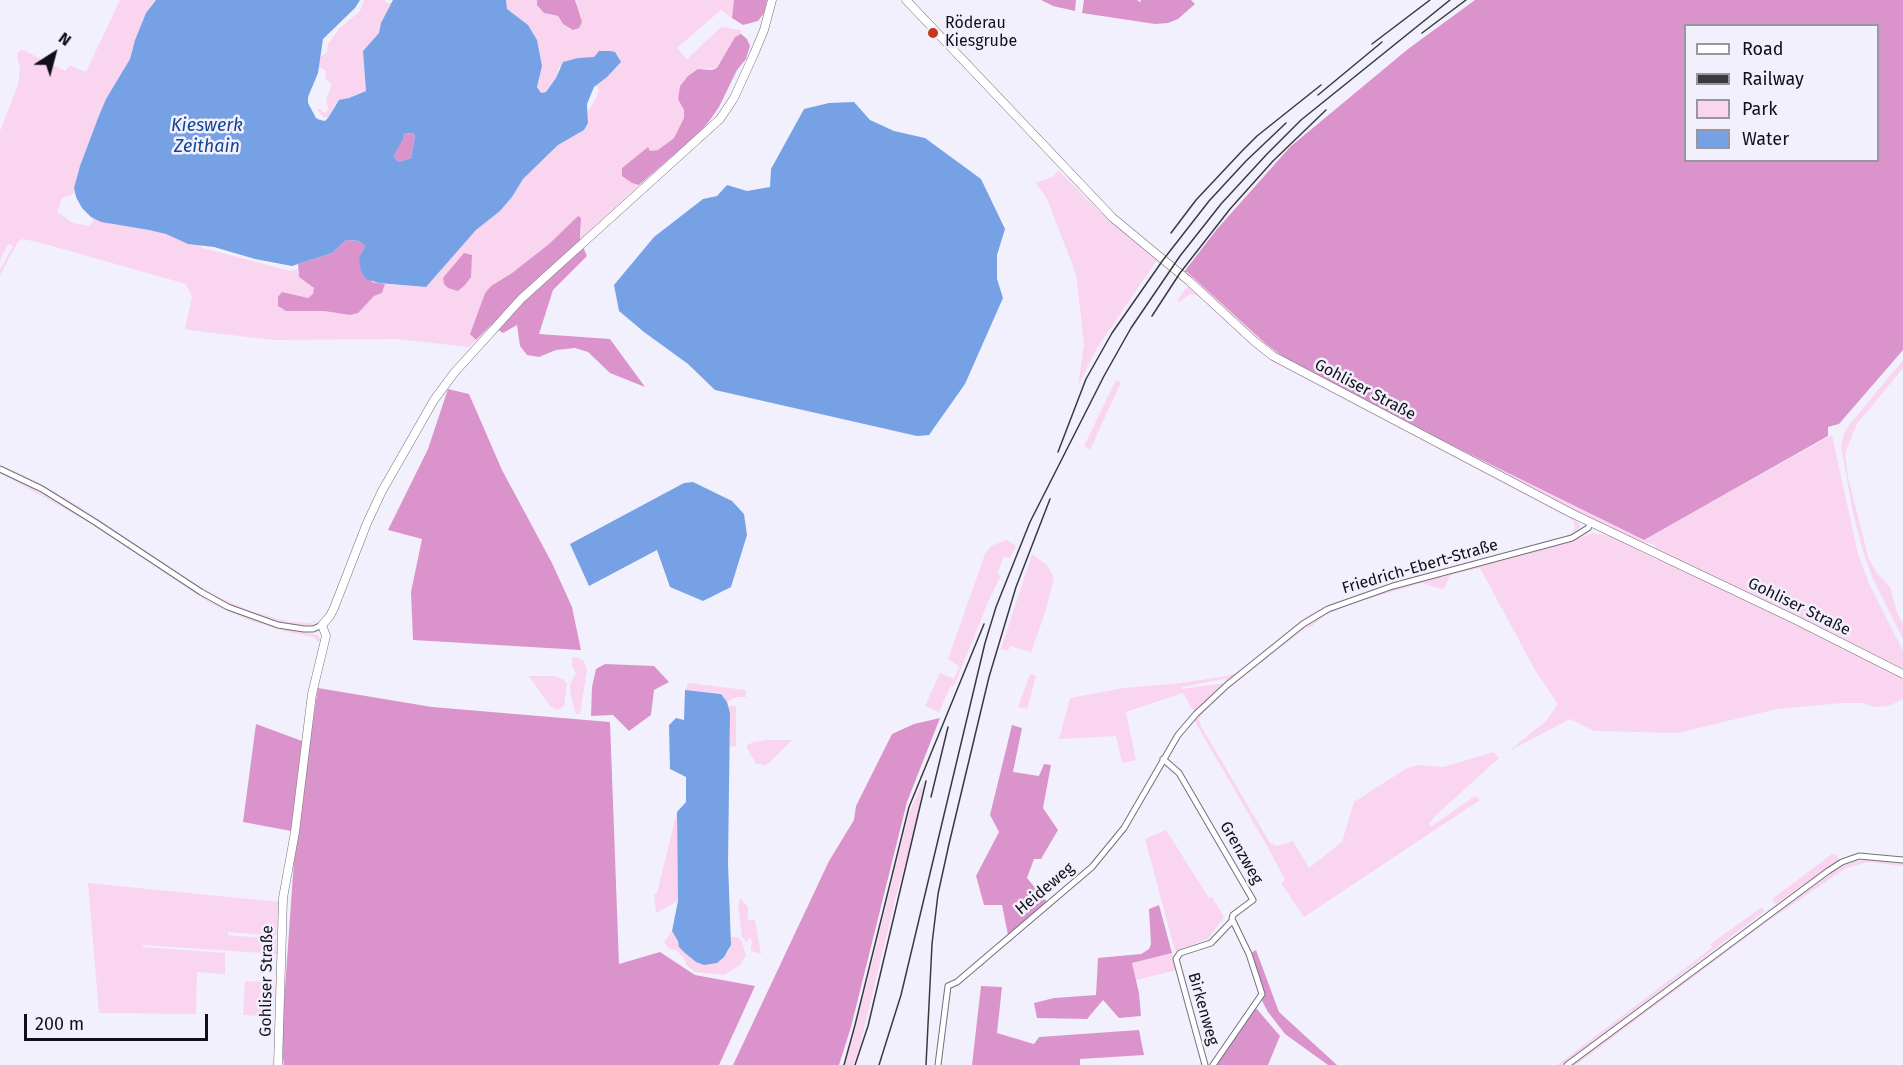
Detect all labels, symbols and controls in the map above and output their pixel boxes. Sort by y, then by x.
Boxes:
place label: Röderau Kiesgrube [945,14,1017,52]
north arrow [24,24,84,84]
legend [1684,24,1879,162]
marker: Röderau Kiesgrube [926,26,940,40]
text: N [55,28,75,50]
text: Road [1742,38,1784,60]
text: Railway [1742,68,1804,90]
text: Park [1742,98,1777,120]
water label: Kieswerk Zeithain [171,115,243,158]
text: Water [1742,128,1789,150]
street label: Gohliser Straße [1311,355,1419,425]
street label: Friedrich-Ebert-Straße [1340,536,1500,598]
street label: Gohliser Straße [1745,574,1853,640]
street label: Grenzweg [1215,818,1267,888]
street label: Heideweg [1012,859,1078,919]
street label: Gohliser Straße [256,925,278,1037]
street label: Birkenweg [1183,970,1223,1048]
scale bar [27,1002,212,1040]
text: 200 m [35,1013,84,1035]

